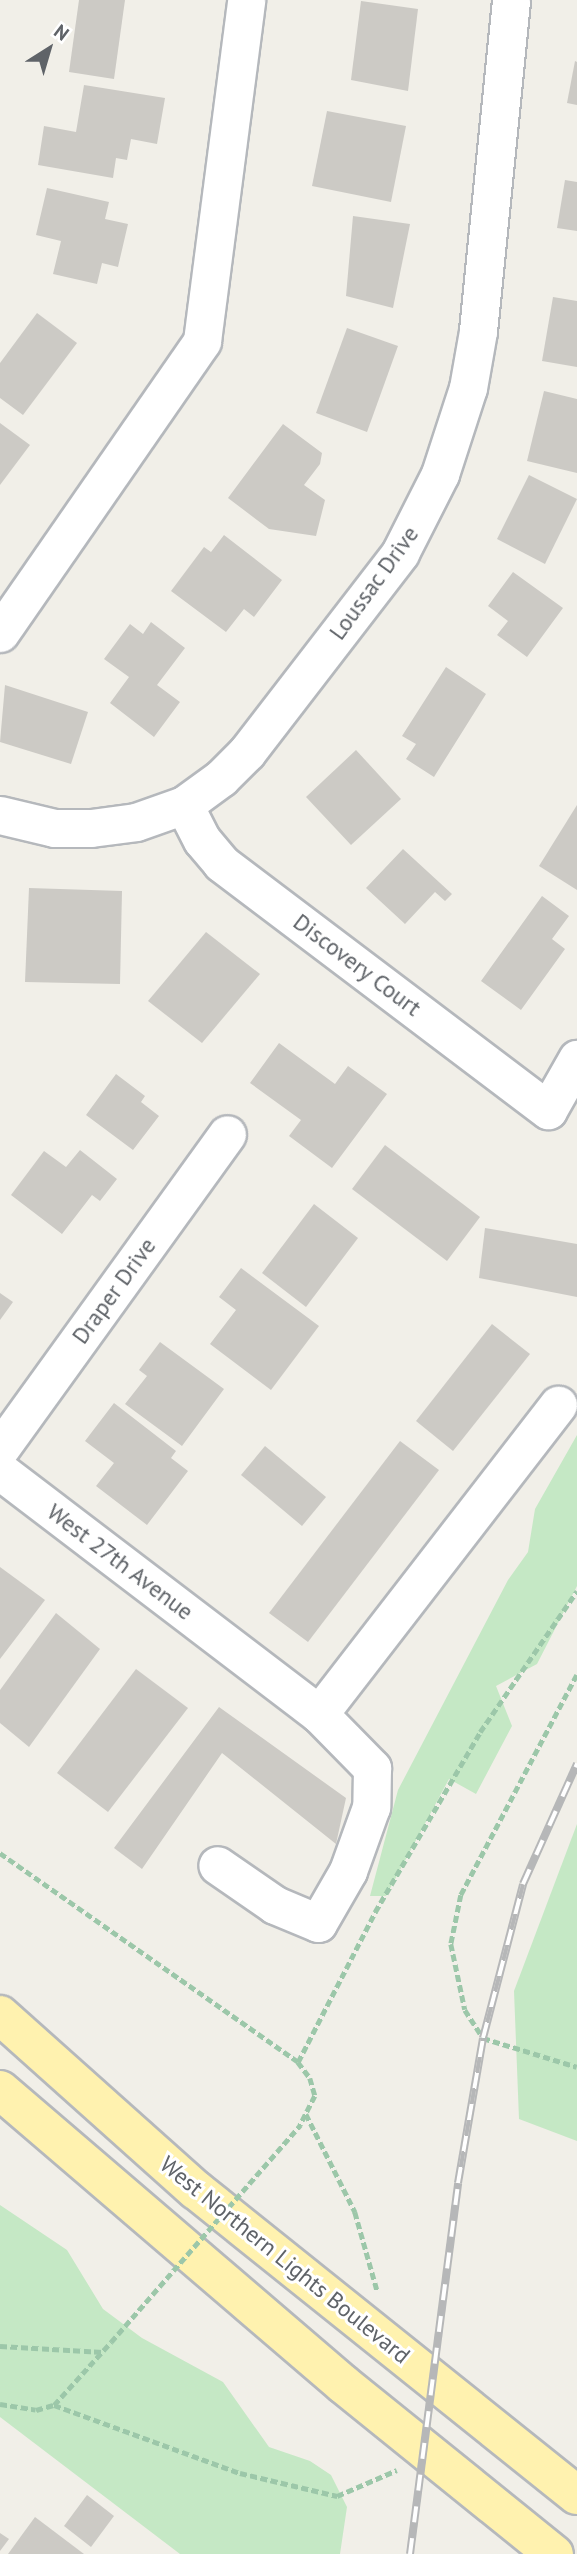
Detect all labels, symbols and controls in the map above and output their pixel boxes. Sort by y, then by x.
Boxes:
north arrow [14,14,84,84]
text: N [49,19,74,46]
street label: Loussac Drive [323,521,425,645]
street label: Discovery Court [287,908,427,1022]
street label: Draper Drive [66,1233,162,1349]
street label: West 27th Avenue [41,1498,199,1626]
street label: West Northern Lights Boulevard [154,2151,416,2369]

